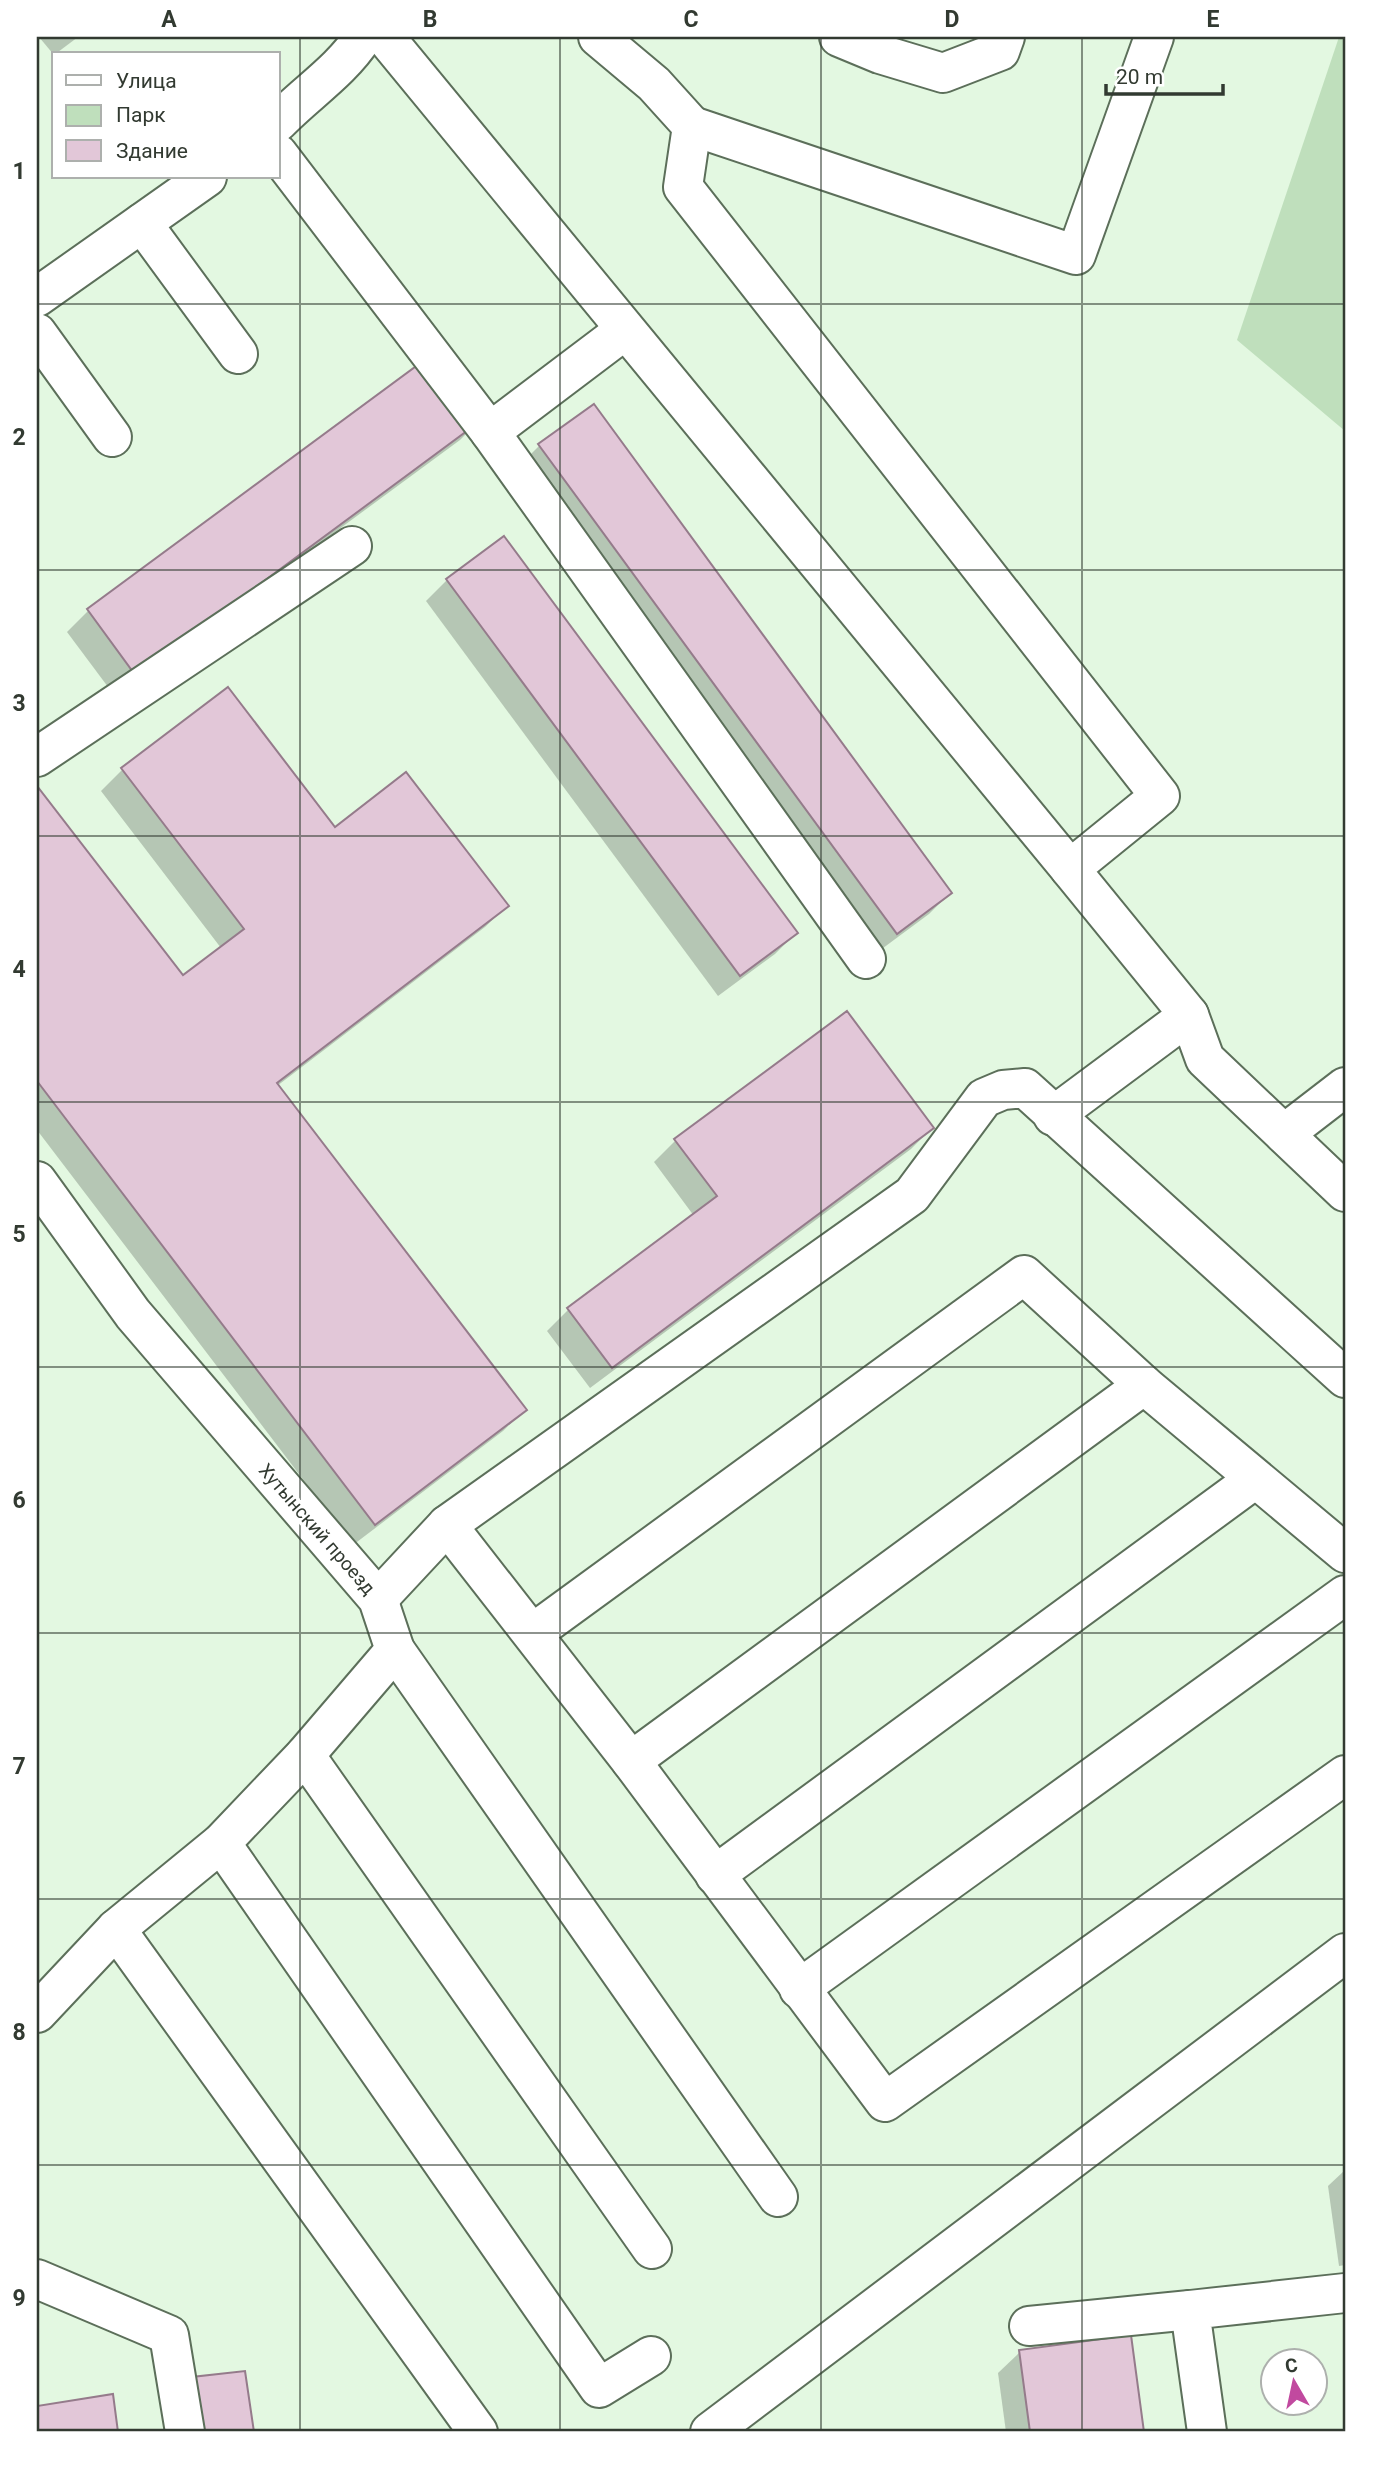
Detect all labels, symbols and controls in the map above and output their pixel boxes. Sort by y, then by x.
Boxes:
text: A [161,6,177,33]
text: B [423,6,437,33]
text: C [683,6,699,33]
text: D [945,6,959,33]
text: E [1207,6,1220,33]
legend [52,52,280,178]
scale bar [1106,52,1223,96]
text: 20 m [1116,65,1163,89]
text: Улица [116,69,177,93]
text: Парк [116,103,166,127]
text: Здание [116,139,188,163]
text: 1 [12,158,26,185]
text: 2 [12,424,26,451]
text: 3 [12,690,26,717]
text: 4 [12,956,26,983]
text: 5 [12,1221,26,1248]
street label: Хутынский проезд [254,1459,380,1599]
text: 6 [12,1487,26,1514]
text: 7 [12,1753,26,1780]
text: 8 [12,2019,26,2046]
text: 9 [12,2285,26,2312]
north arrow [1260,2346,1330,2416]
text: С [1283,2353,1299,2378]

